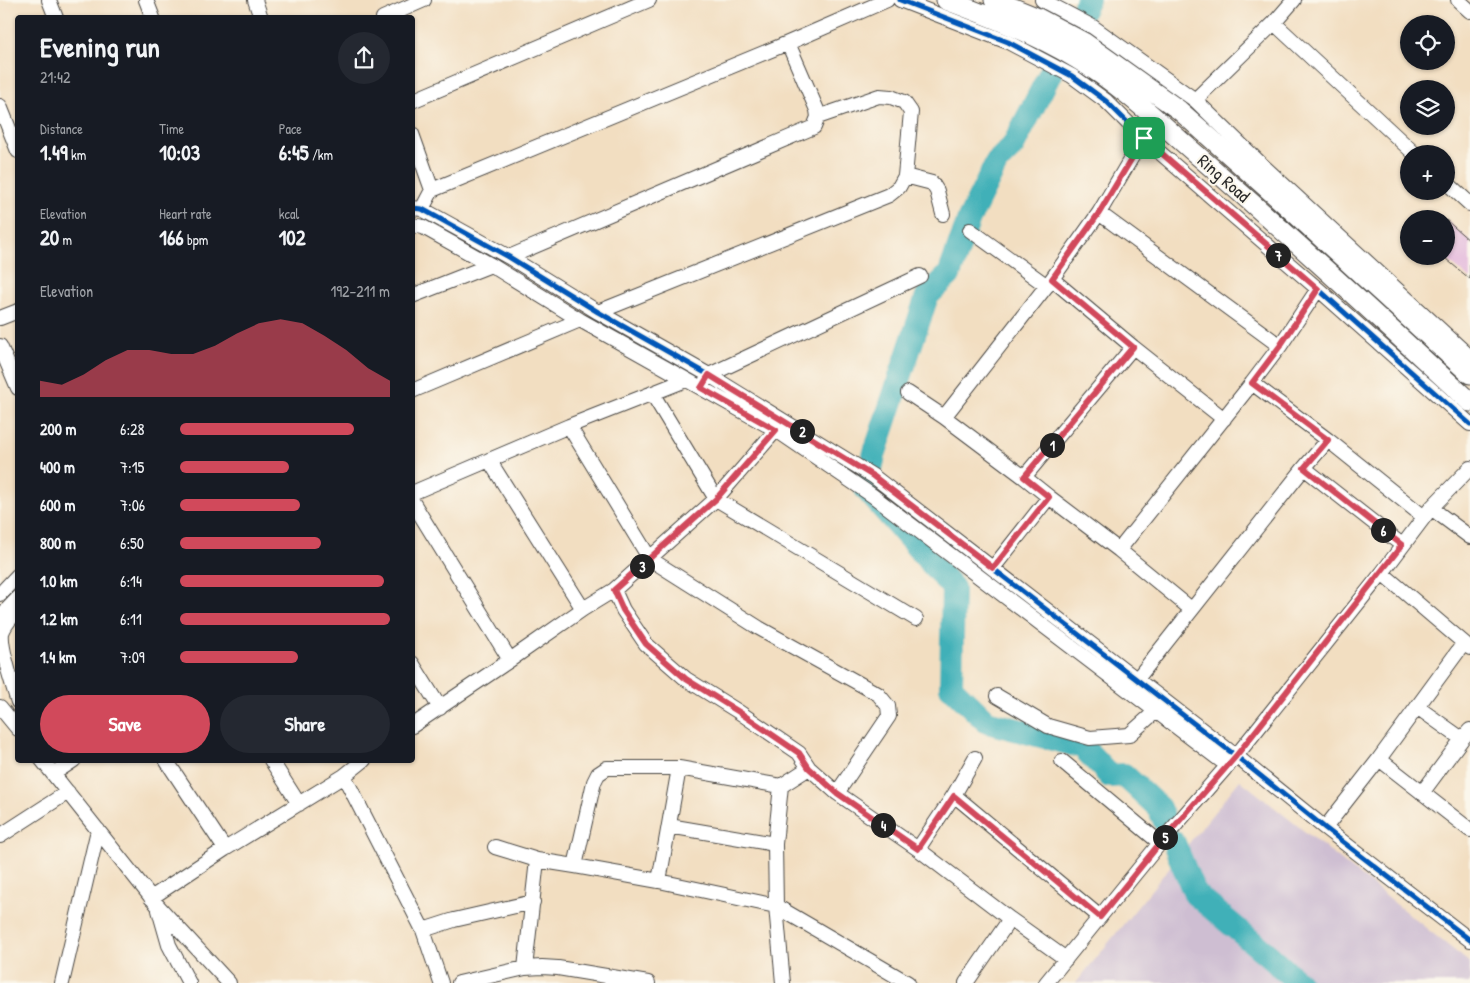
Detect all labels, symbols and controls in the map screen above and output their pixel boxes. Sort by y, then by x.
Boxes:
map controls [1400,15,1455,265]
button: locate [1400,15,1455,70]
text: Evening run [40,28,160,66]
button: share [338,32,390,84]
text: 21:42 [40,66,71,88]
button: layers [1400,80,1455,135]
pin [1123,117,1165,159]
text: Distance [40,119,83,138]
text: Time [159,119,184,138]
text: Pace [279,119,302,138]
icon: arrive [1130,124,1158,152]
text: 1.49 [40,138,68,167]
text: 10:03 [159,138,200,167]
text: 6:45 [279,138,309,167]
text: km [68,145,86,164]
text: /km [309,145,333,164]
button: + [1400,145,1455,200]
street label: Ring Road [1192,148,1256,208]
text: Elevation [40,204,87,223]
text: Heart rate [159,204,212,223]
text: kcal [279,204,299,223]
button: − [1400,210,1455,265]
text: 20 [40,223,59,252]
text: 166 [159,223,184,252]
text: 102 [279,223,306,252]
text: m [59,230,72,249]
text: bpm [184,230,208,249]
pin: 7 [1266,242,1290,268]
text: 7 [1275,246,1282,265]
text: Elevation [40,280,93,302]
text: 192–211 m [330,280,390,302]
text: 200 m [40,418,76,440]
text: 6:28 [120,418,145,440]
pin: 2 [790,418,814,444]
text: 2 [799,422,806,441]
pin: 1 [1040,432,1064,458]
text: 1 [1050,436,1055,455]
text: 400 m [40,456,75,478]
text: 7:15 [120,456,144,478]
text: 600 m [40,494,75,516]
text: 7:06 [120,494,145,516]
pin: 6 [1370,518,1396,542]
text: 6 [1381,521,1386,540]
text: 800 m [40,532,76,554]
text: 6:50 [120,532,144,554]
pin: 3 [630,554,654,578]
text: 3 [639,557,646,576]
text: 1.0 km [40,570,78,592]
text: 6:14 [120,570,142,592]
text: 1.2 km [40,608,78,630]
text: 6:11 [120,608,142,630]
text: 1.4 km [40,646,76,668]
text: 7:09 [120,646,145,668]
button: Save [40,695,210,753]
button: Share [220,695,390,753]
pin: 4 [870,812,896,838]
text: 4 [881,816,886,835]
pin: 5 [1152,824,1178,850]
text: 5 [1163,828,1168,847]

